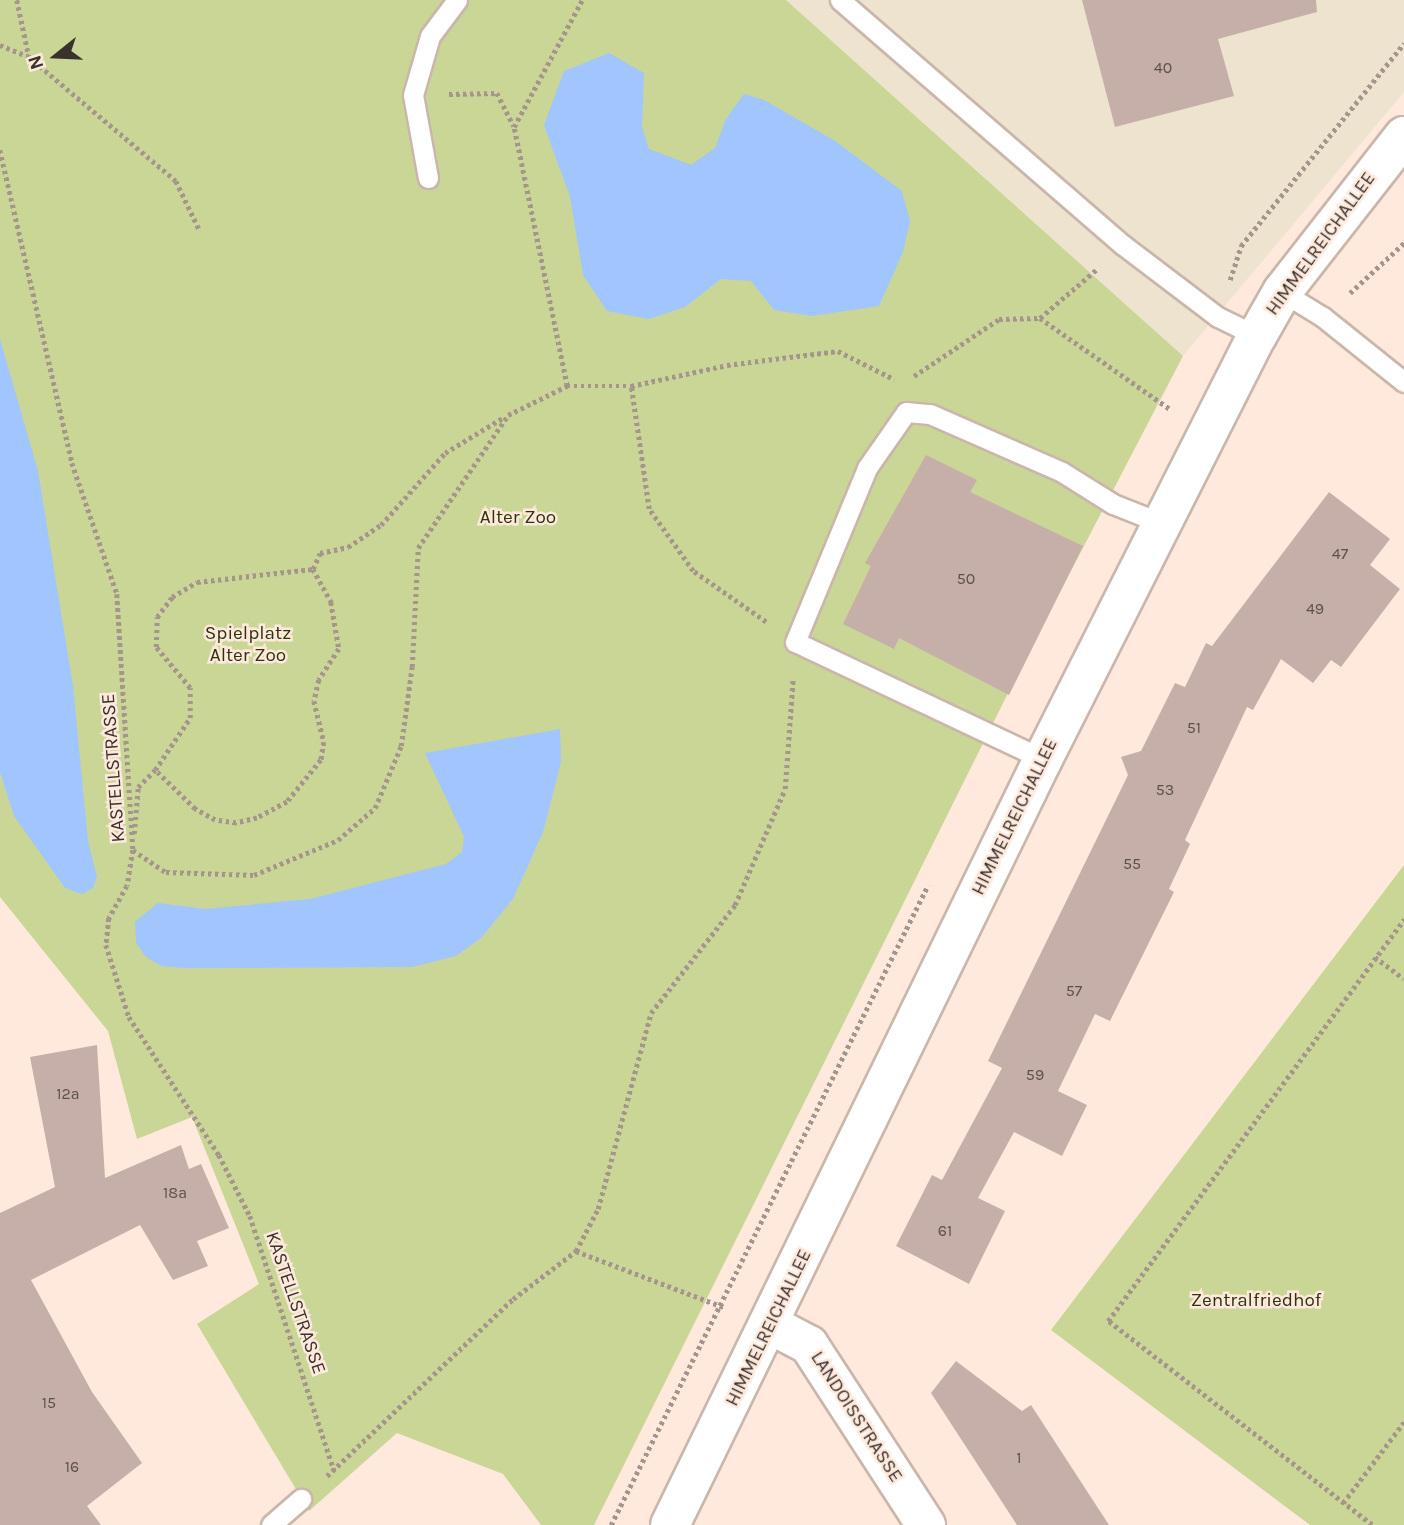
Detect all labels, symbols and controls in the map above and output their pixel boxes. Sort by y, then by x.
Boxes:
north arrow [21,21,91,91]
text: N [23,53,49,72]
house number: 40 [1154,58,1172,78]
street label: HIMMELREICHALLEE [1261,168,1381,320]
park label: Alter Zoo [480,507,556,529]
house number: 47 [1332,544,1348,564]
house number: 50 [957,569,975,589]
house number: 49 [1306,599,1324,619]
park label: Spielplatz Alter Zoo [205,623,291,667]
street label: KASTELLSTRASSE [97,693,131,843]
house number: 51 [1187,718,1201,738]
street label: HIMMELREICHALLEE [967,735,1063,899]
house number: 53 [1156,780,1174,800]
house number: 55 [1123,854,1141,874]
house number: 57 [1066,981,1082,1001]
house number: 59 [1026,1065,1044,1085]
house number: 12a [56,1084,80,1104]
house number: 18a [163,1183,187,1203]
house number: 61 [938,1221,952,1241]
street label: KASTELLSTRASSE [260,1229,330,1377]
street label: HIMMELREICHALLEE [721,1246,817,1410]
park label: Zentralfriedhof [1191,1290,1321,1312]
street label: LANDOISSTRASSE [805,1347,907,1487]
house number: 15 [42,1393,56,1413]
house number: 1 [1016,1448,1022,1468]
house number: 16 [65,1457,79,1477]

